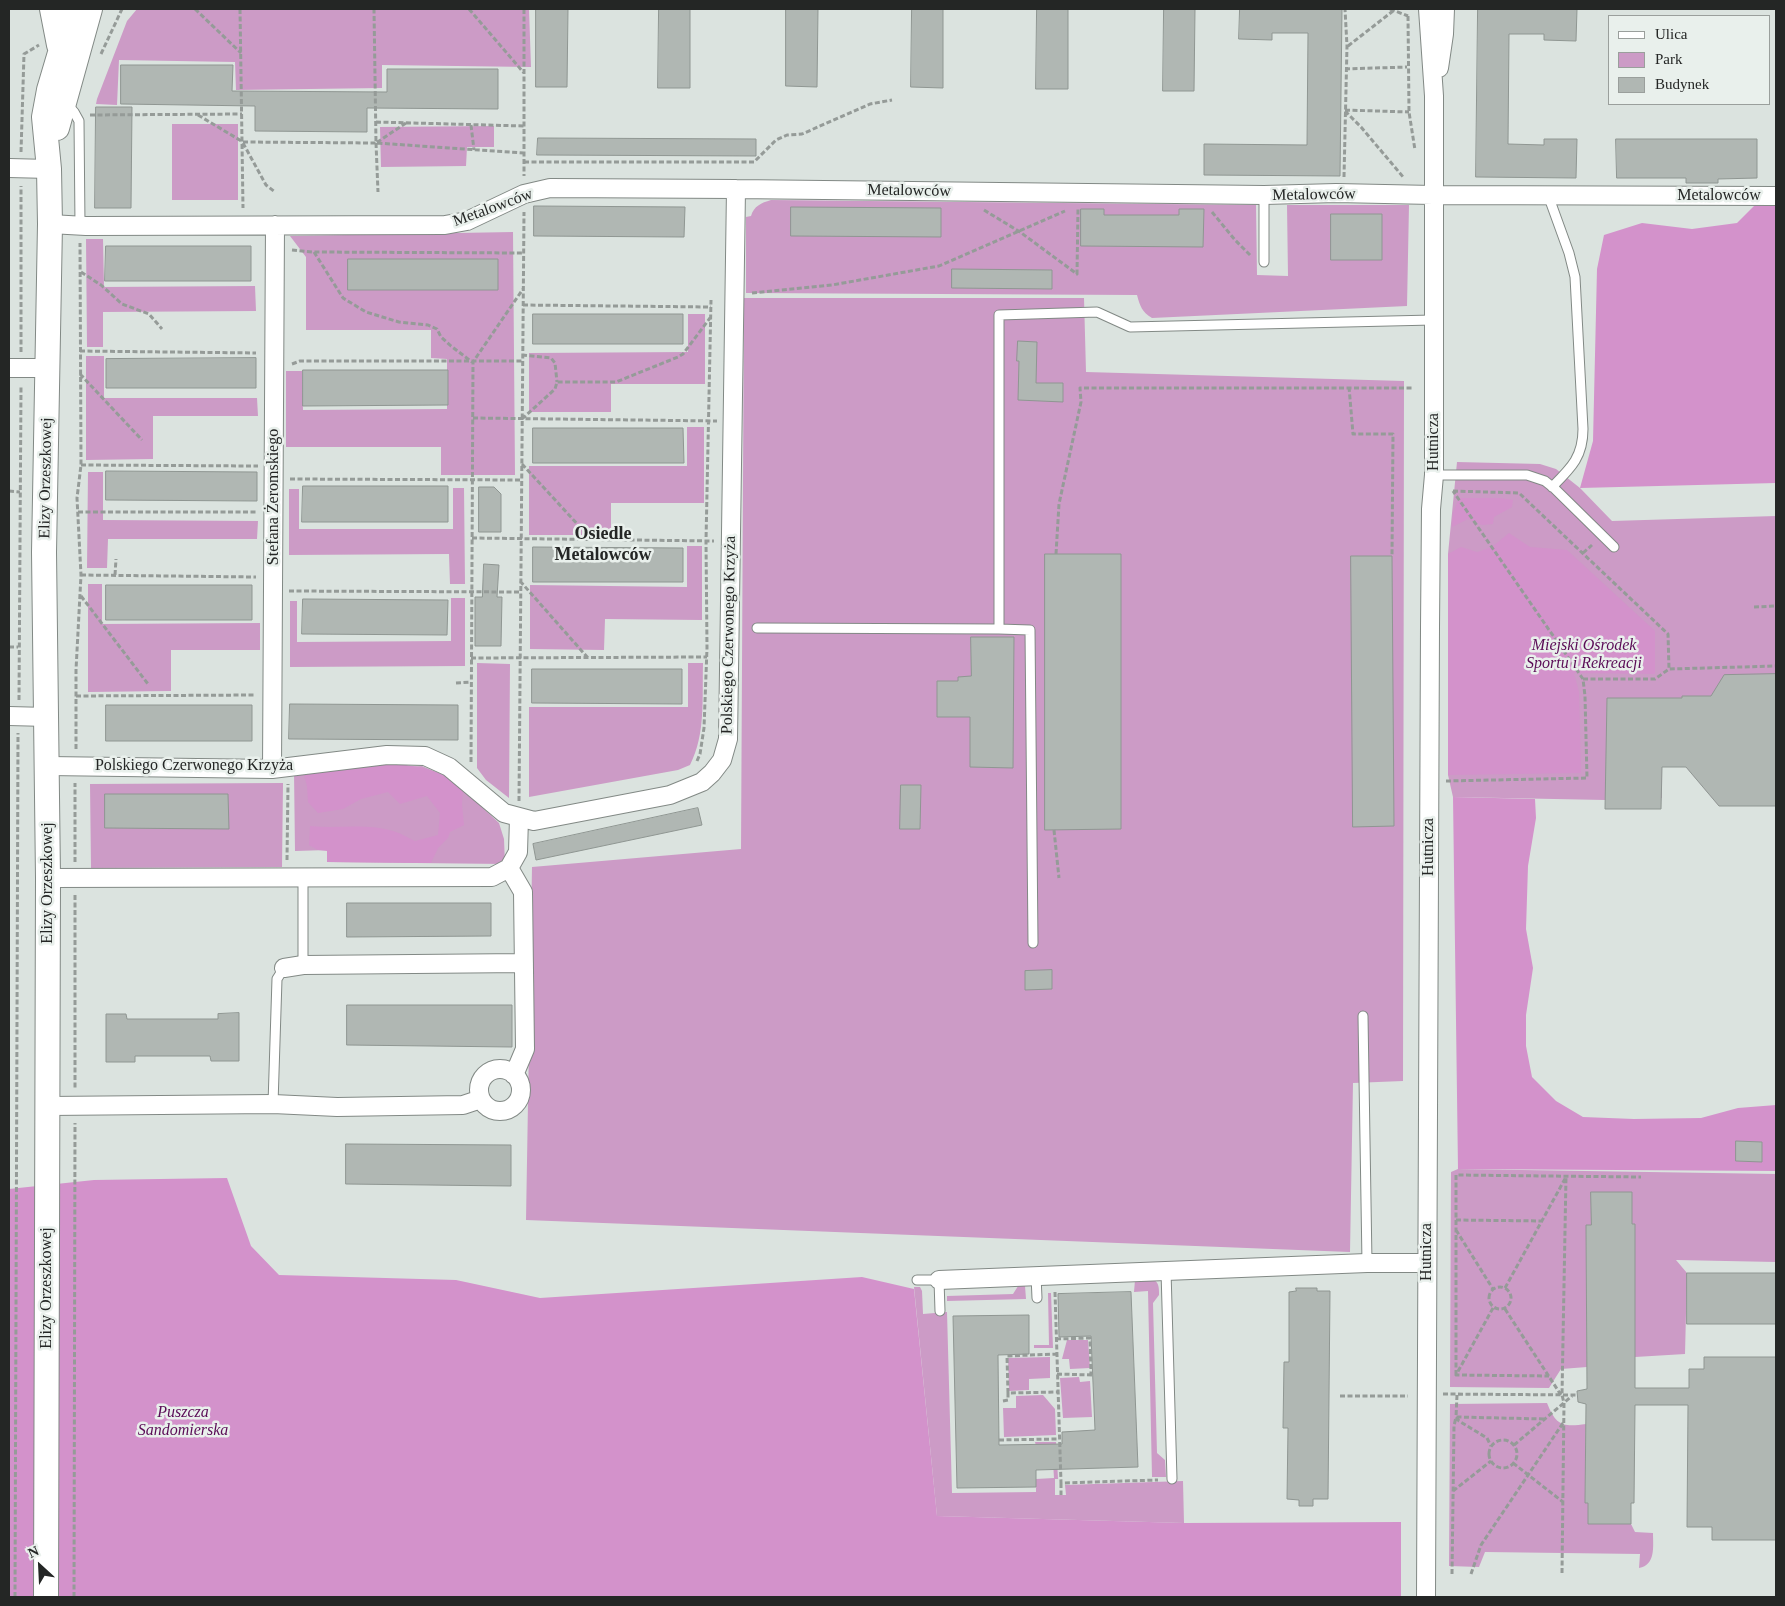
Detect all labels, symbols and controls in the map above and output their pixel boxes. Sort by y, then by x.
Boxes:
legend [1608,15,1770,105]
text: Ulica [1655,26,1687,42]
text: Park [1655,51,1683,67]
text: Budynek [1655,76,1709,92]
street label: Metalowców [867,181,951,201]
street label: Metalowców [450,185,536,231]
street label: Metalowców [1272,185,1356,205]
street label: Metalowców [1677,186,1761,206]
street label: Hutnicza [1424,413,1444,471]
street label: Elizy Orzeszkowej [35,417,57,539]
street label: Stefana Żeromskiego [264,429,284,565]
district label: Osiedle Metalowców [555,523,651,566]
street label: Polskiego Czerwonego Krzyża [718,536,740,734]
park label: Miejski Ośrodek Sportu i Rekreacji [1526,636,1642,674]
street label: Polskiego Czerwonego Krzyża [95,756,293,776]
street label: Hutnicza [1419,818,1439,876]
street label: Elizy Orzeszkowej [38,822,58,944]
street label: Hutnicza [1417,1223,1437,1281]
street label: Elizy Orzeszkowej [37,1227,57,1349]
park label: Puszcza Sandomierska [138,1403,228,1441]
north arrow [15,1541,65,1591]
text: N [26,1543,41,1561]

